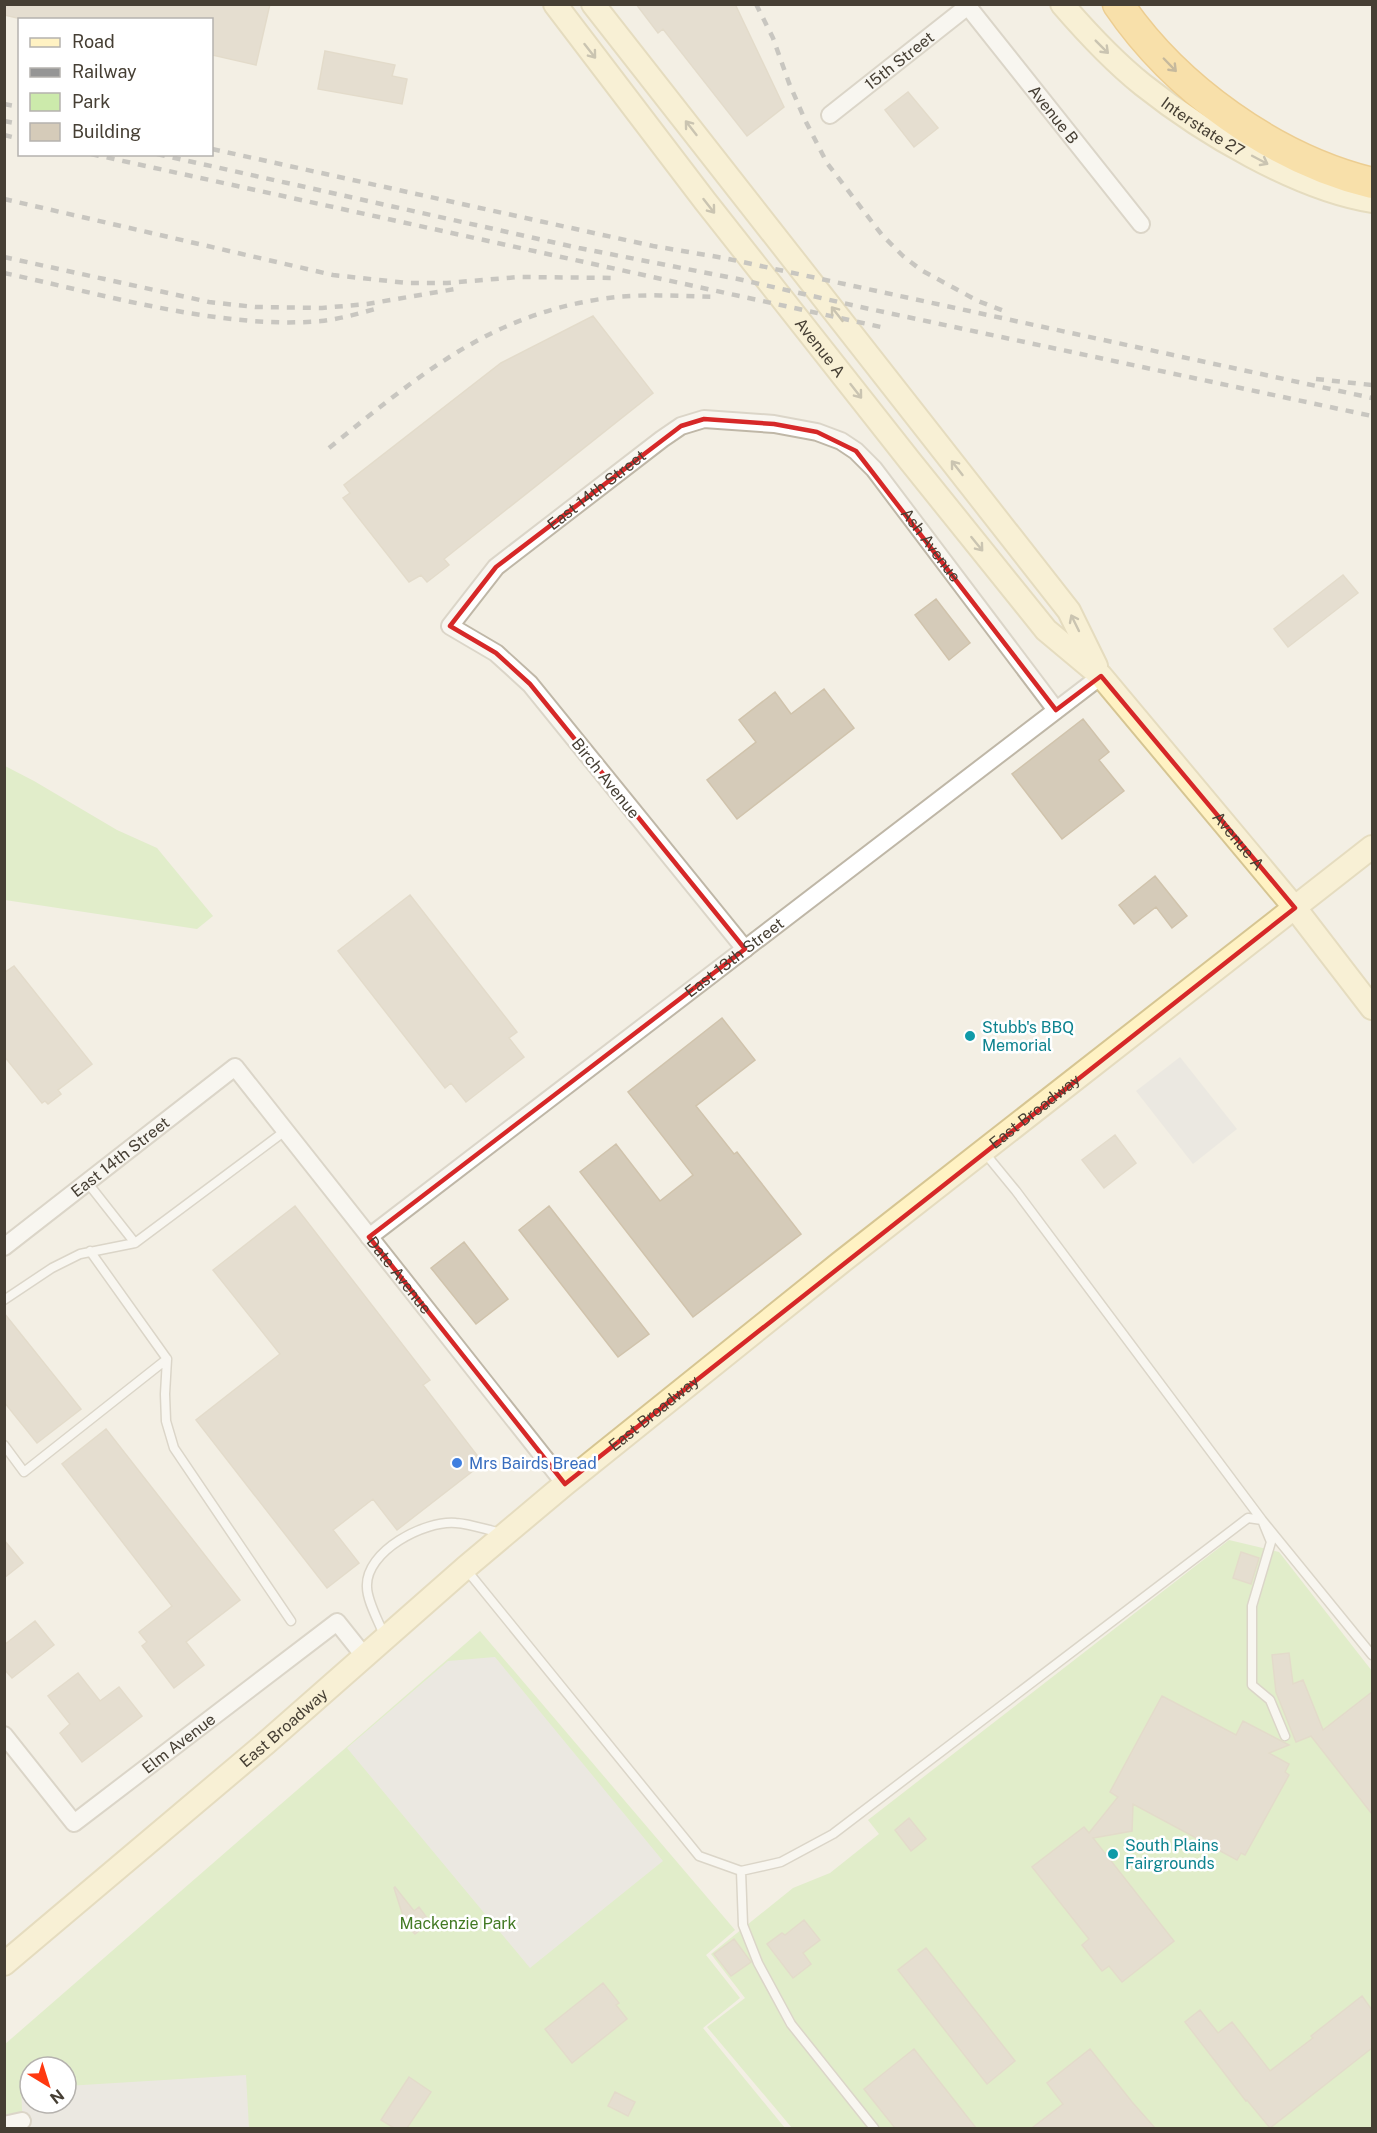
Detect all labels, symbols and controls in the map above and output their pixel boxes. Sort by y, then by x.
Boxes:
legend [18,18,213,156]
street label: 15th Street [861,28,938,94]
text: Road [72,31,115,52]
one-way arrow [1094,40,1109,55]
one-way arrow [584,43,597,59]
one-way arrow [1162,57,1177,72]
text: Railway [72,61,137,82]
street label: Avenue B [1024,82,1082,148]
text: Park [72,91,110,112]
street label: Interstate 27 [1157,93,1248,161]
one-way arrow [684,120,697,136]
text: Building [72,121,141,142]
one-way arrow [1251,154,1268,166]
one-way arrow [703,197,716,213]
one-way arrow [831,307,844,323]
street label: Avenue A [791,314,849,381]
one-way arrow [850,383,863,399]
street label: East 14th Street [543,446,650,534]
one-way arrow [951,460,964,476]
street label: Ash Avenue [897,504,965,586]
one-way arrow [971,536,984,552]
one-way arrow [1069,615,1080,633]
street label: Birch Avenue [568,734,644,822]
street label: Avenue A [1209,808,1268,874]
street label: East 13th Street [681,914,788,1001]
place label: Stubb's BBQ Memorial [982,1018,1074,1055]
marker: Stubb's BBQ Memorial [963,1029,977,1043]
street label: East Broadway [985,1070,1084,1153]
street label: East 14th Street [67,1113,173,1201]
street label: Date Avenue [363,1233,436,1318]
street label: East Broadway [605,1371,703,1455]
place label: Mrs Bairds Bread [469,1454,597,1473]
marker: Mrs Bairds Bread [450,1456,464,1470]
street label: East Broadway [236,1684,332,1771]
street label: Elm Avenue [138,1709,219,1778]
place label: South Plains Fairgrounds [1125,1836,1218,1873]
marker: South Plains Fairgrounds [1106,1847,1120,1861]
park label: Mackenzie Park [399,1914,517,1933]
north arrow [18,2055,78,2115]
text: N [46,2085,68,2108]

